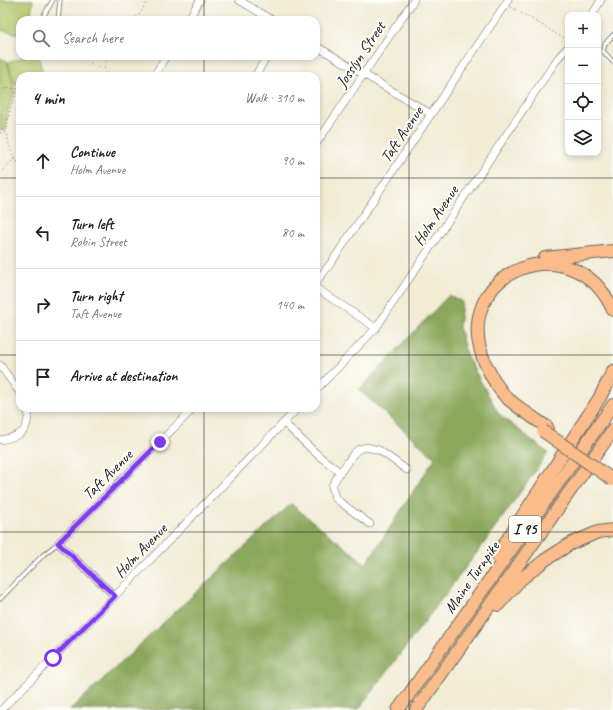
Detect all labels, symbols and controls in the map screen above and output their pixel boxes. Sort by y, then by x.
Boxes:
map controls [565,12,601,156]
button: + [565,12,601,48]
search box [16,16,320,60]
street label: Josslyn Street [331,16,391,92]
icon: search [30,27,52,49]
text: Search here [62,29,123,48]
button: − [565,48,601,84]
button: locate [565,84,601,120]
text: 4 min [32,88,65,109]
text: Walk · 310 m [245,90,304,106]
street label: Taft Avenue [376,101,429,166]
button: layers [565,120,601,156]
text: Continue [70,143,115,162]
icon: ahead [32,150,54,172]
text: 90 m [282,153,304,169]
text: Holm Avenue [70,162,125,178]
street label: Holm Avenue [409,180,464,249]
text: Turn left [70,215,113,234]
icon: left [32,222,54,244]
text: 80 m [282,225,304,241]
text: Robin Street [70,234,127,250]
text: Turn right [70,287,123,306]
icon: right [32,294,54,316]
text: 140 m [276,297,304,313]
text: Taft Avenue [70,306,121,322]
icon: arrive [32,366,54,388]
text: Arrive at destination [70,367,177,386]
route end [151,433,169,451]
street label: Taft Avenue [78,444,138,504]
road number: I 95 [509,516,541,542]
street label: Holm Avenue [110,518,173,582]
street label: Maine Turnpike [440,536,505,617]
route start [44,649,62,667]

